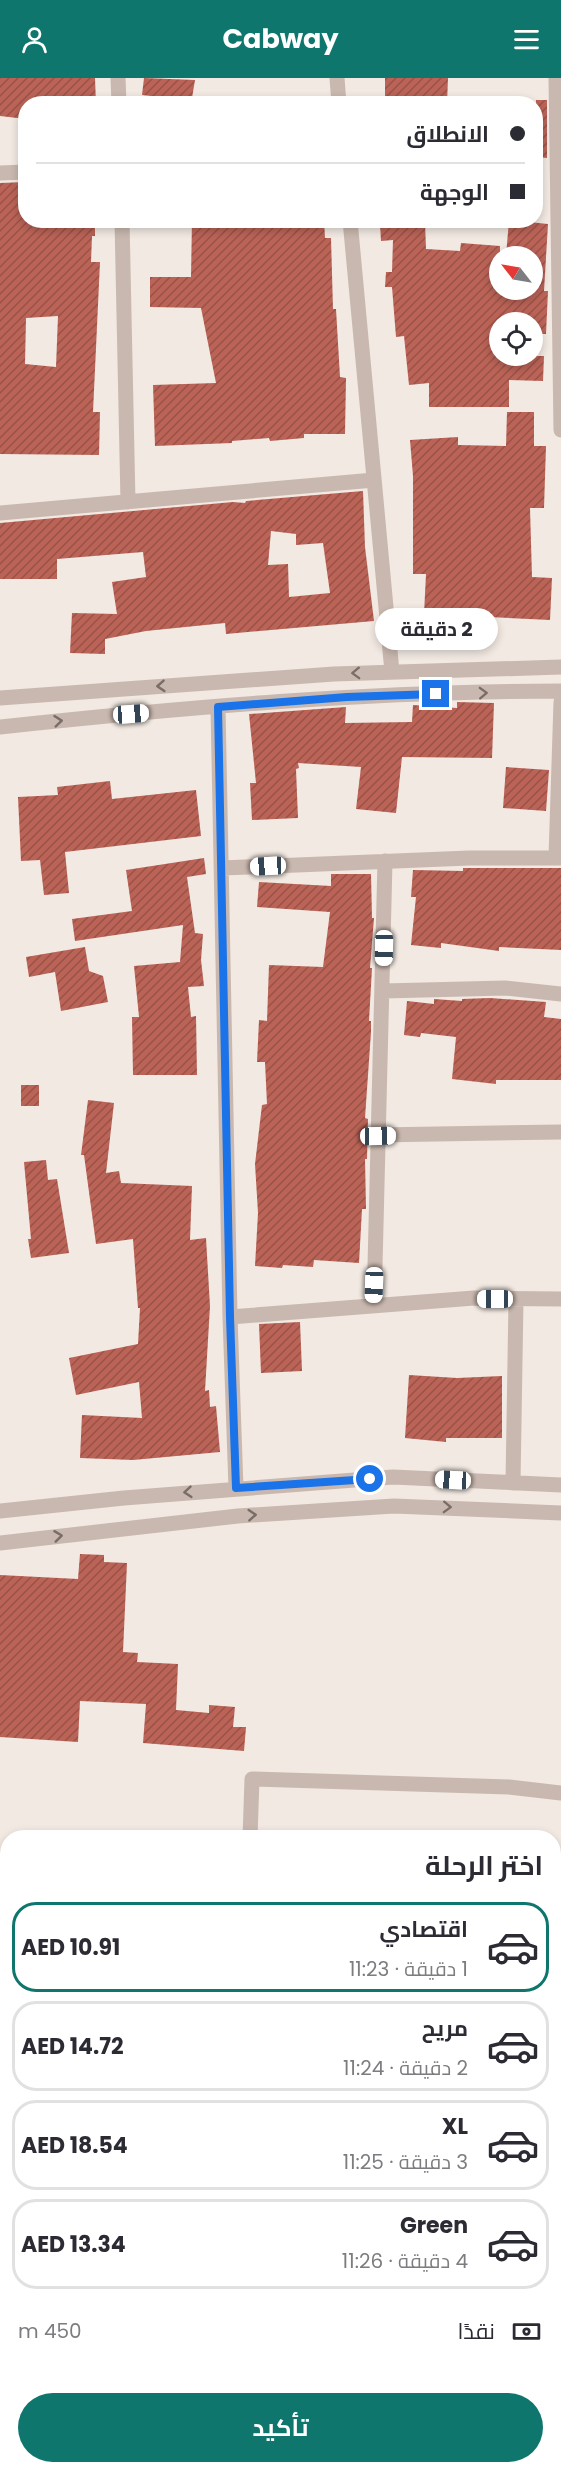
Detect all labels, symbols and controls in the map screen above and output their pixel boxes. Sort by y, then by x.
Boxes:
text: Cabway [222,20,339,57]
icon: person [18,23,51,56]
icon: menu [510,23,543,56]
text: الانطلاق [406,119,489,150]
text: الوجهة [420,177,489,208]
north arrow [489,246,543,300]
map controls [489,246,543,366]
button: locate [489,312,543,366]
callout: 2 دقيقة [374,607,498,649]
text: 2 دقيقة [400,615,473,643]
one-way arrow [351,667,360,679]
one-way arrow [157,680,166,693]
route end [422,680,449,707]
one-way arrow [479,686,488,699]
car [112,704,150,724]
one-way arrow [54,715,63,728]
car [250,856,286,876]
car [375,930,393,966]
car [360,1127,396,1145]
car [364,1267,384,1303]
car [477,1290,513,1308]
route start [356,1465,383,1492]
car [435,1470,471,1490]
one-way arrow [184,1485,193,1498]
one-way arrow [442,1501,451,1514]
one-way arrow [247,1509,256,1522]
one-way arrow [54,1530,63,1543]
text: اختر الرحلة [425,1847,543,1884]
text: اقتصادي [379,1914,468,1945]
icon: car [486,1920,540,1974]
text: AED 10.91 [21,1932,120,1963]
text: 1 دقيقة · 11:23 [349,1955,468,1983]
text: مريح [422,2013,468,2044]
icon: car [486,2019,540,2073]
text: AED 14.72 [21,2031,123,2062]
text: 2 دقيقة · 11:24 [343,2054,468,2082]
text: XL [442,2111,468,2142]
icon: car [486,2118,540,2172]
text: AED 18.54 [21,2130,128,2161]
text: 3 دقيقة · 11:25 [343,2148,468,2176]
text: Green [400,2210,468,2241]
icon: car [486,2217,540,2271]
text: AED 13.34 [21,2229,126,2260]
text: 4 دقيقة · 11:26 [342,2247,468,2275]
icon: cash [510,2315,543,2348]
text: نقدًا [457,2316,495,2347]
text: 450 m [18,2317,82,2345]
button: تأكيد [18,2393,543,2462]

